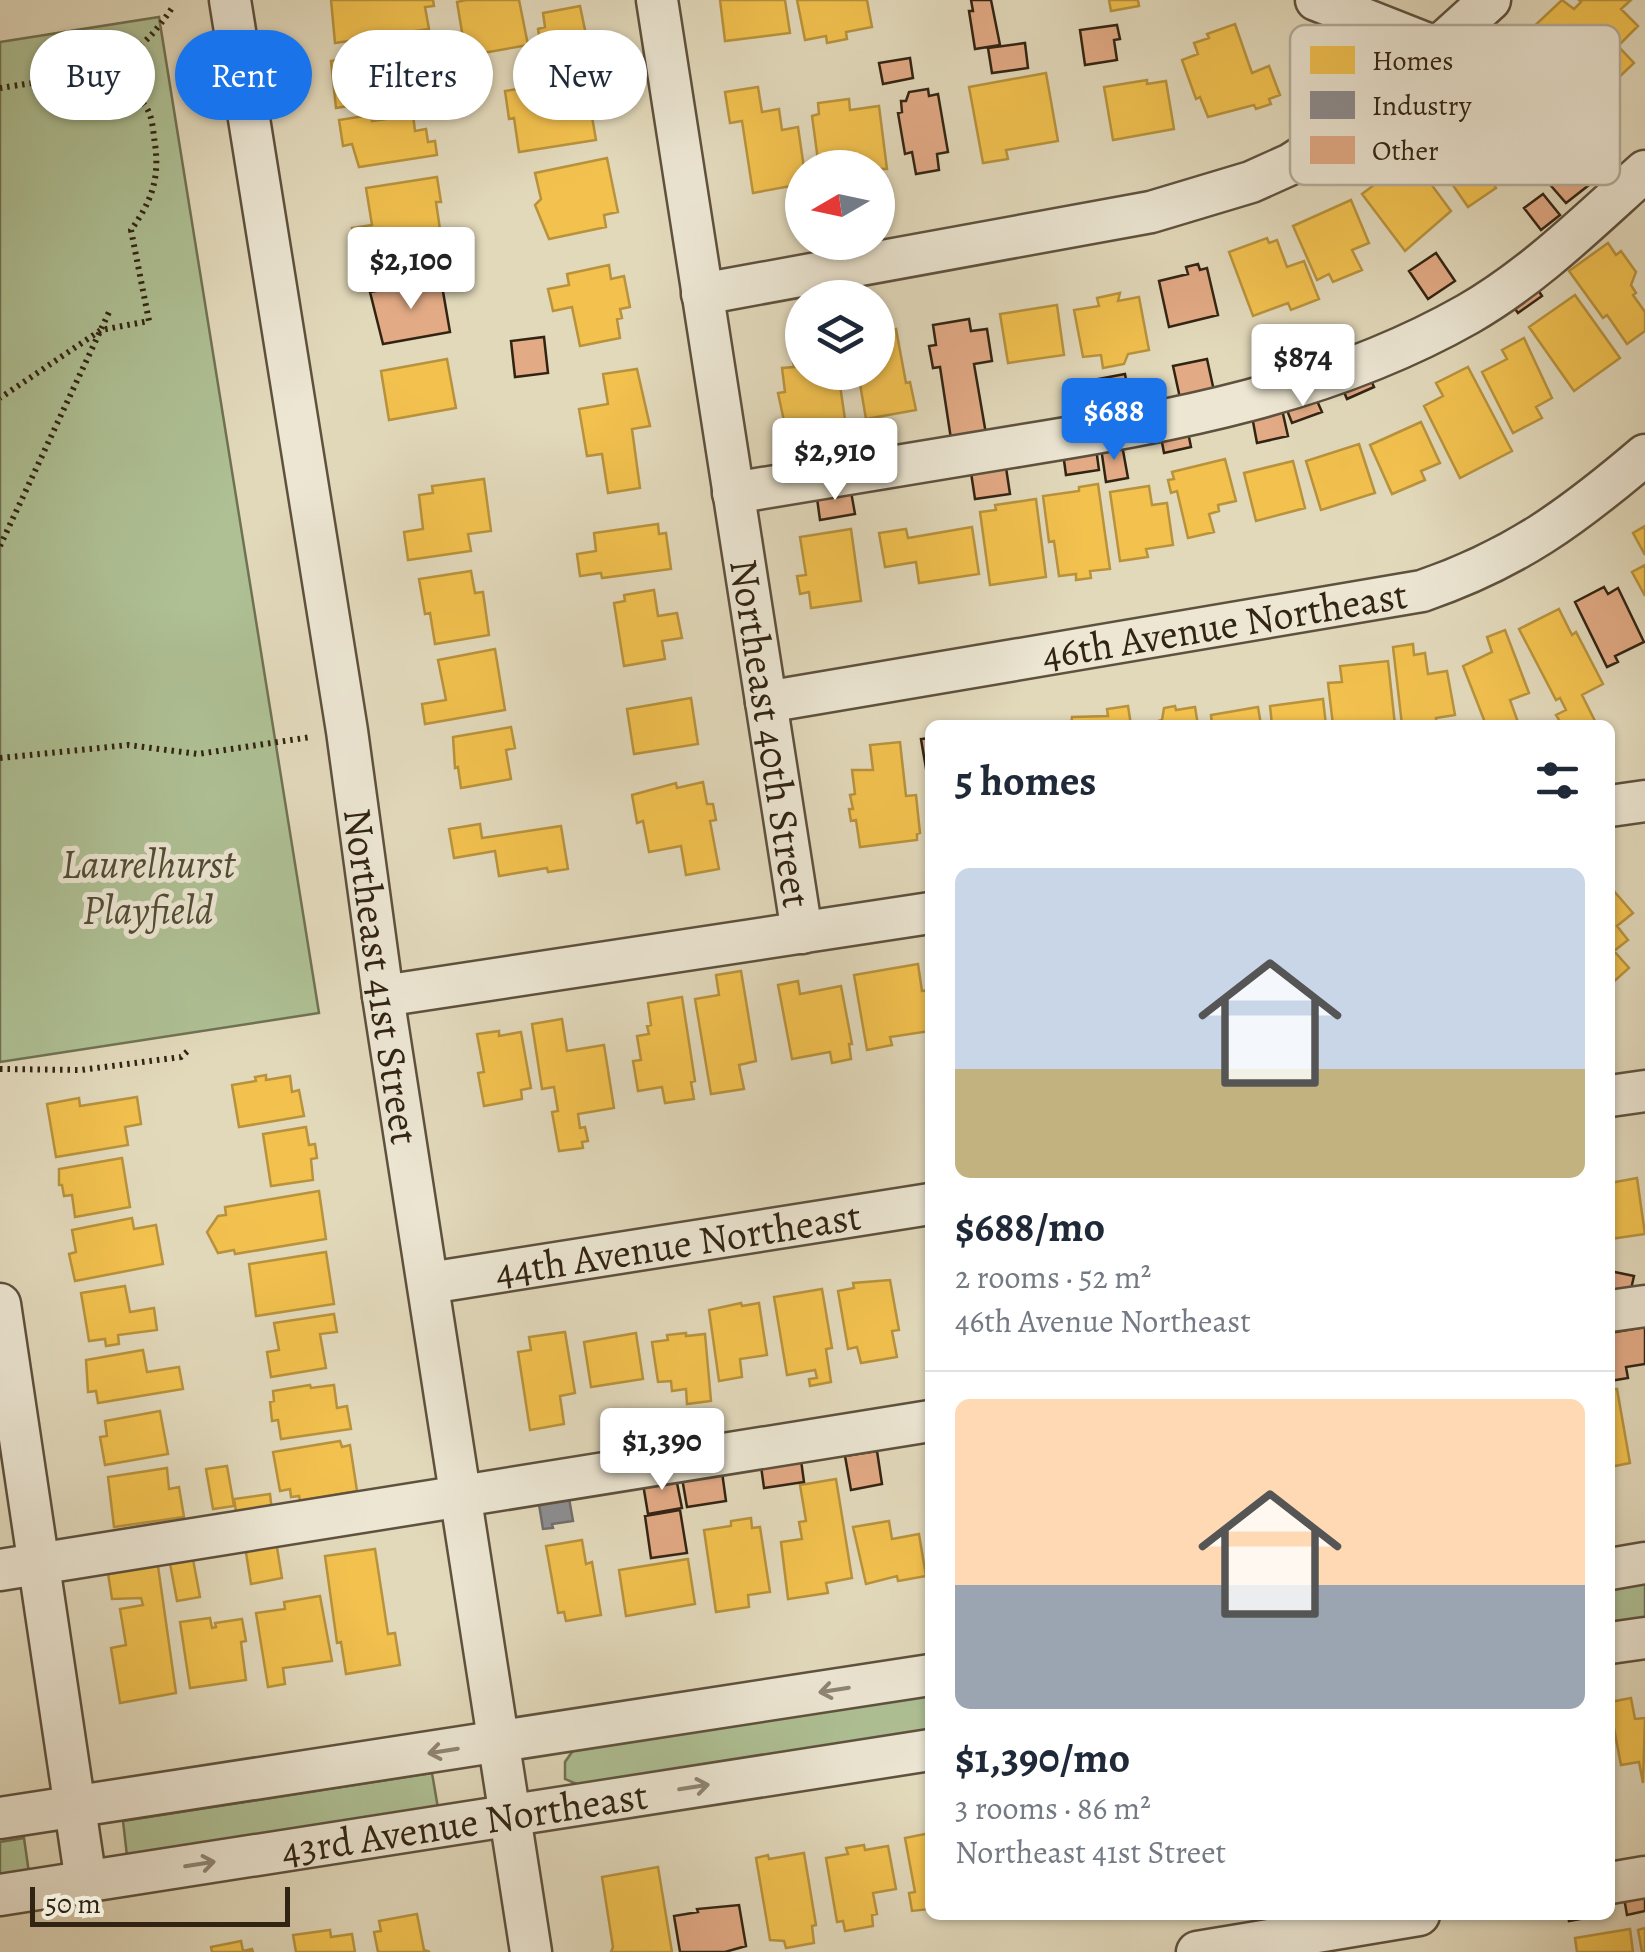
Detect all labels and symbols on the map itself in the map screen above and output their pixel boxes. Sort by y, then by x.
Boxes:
legend [1290,25,1620,185]
text: Homes [1372,42,1454,80]
text: Industry [1372,87,1472,125]
text: Other [1372,132,1439,170]
north arrow [785,150,895,260]
pin: $2,100 [330,227,492,312]
pin: $874 [1244,324,1362,409]
pin: $688 [1055,378,1173,463]
pin: $2,910 [754,418,916,503]
street label: Northeast 40th Street [717,555,825,911]
street label: 46th Avenue Northeast [1038,566,1411,682]
street label: Northeast 41st Street [330,805,433,1148]
park label: Laurelhurst Playfield [61,837,236,938]
street label: 44th Avenue Northeast [491,1188,865,1300]
pin: $1,390 [581,1408,743,1493]
one-way arrow [818,1681,850,1699]
one-way arrow [428,1742,460,1761]
street label: 43rd Avenue Northeast [277,1767,651,1878]
one-way arrow [677,1778,710,1796]
one-way arrow [183,1854,216,1873]
scale bar [30,1882,290,1926]

